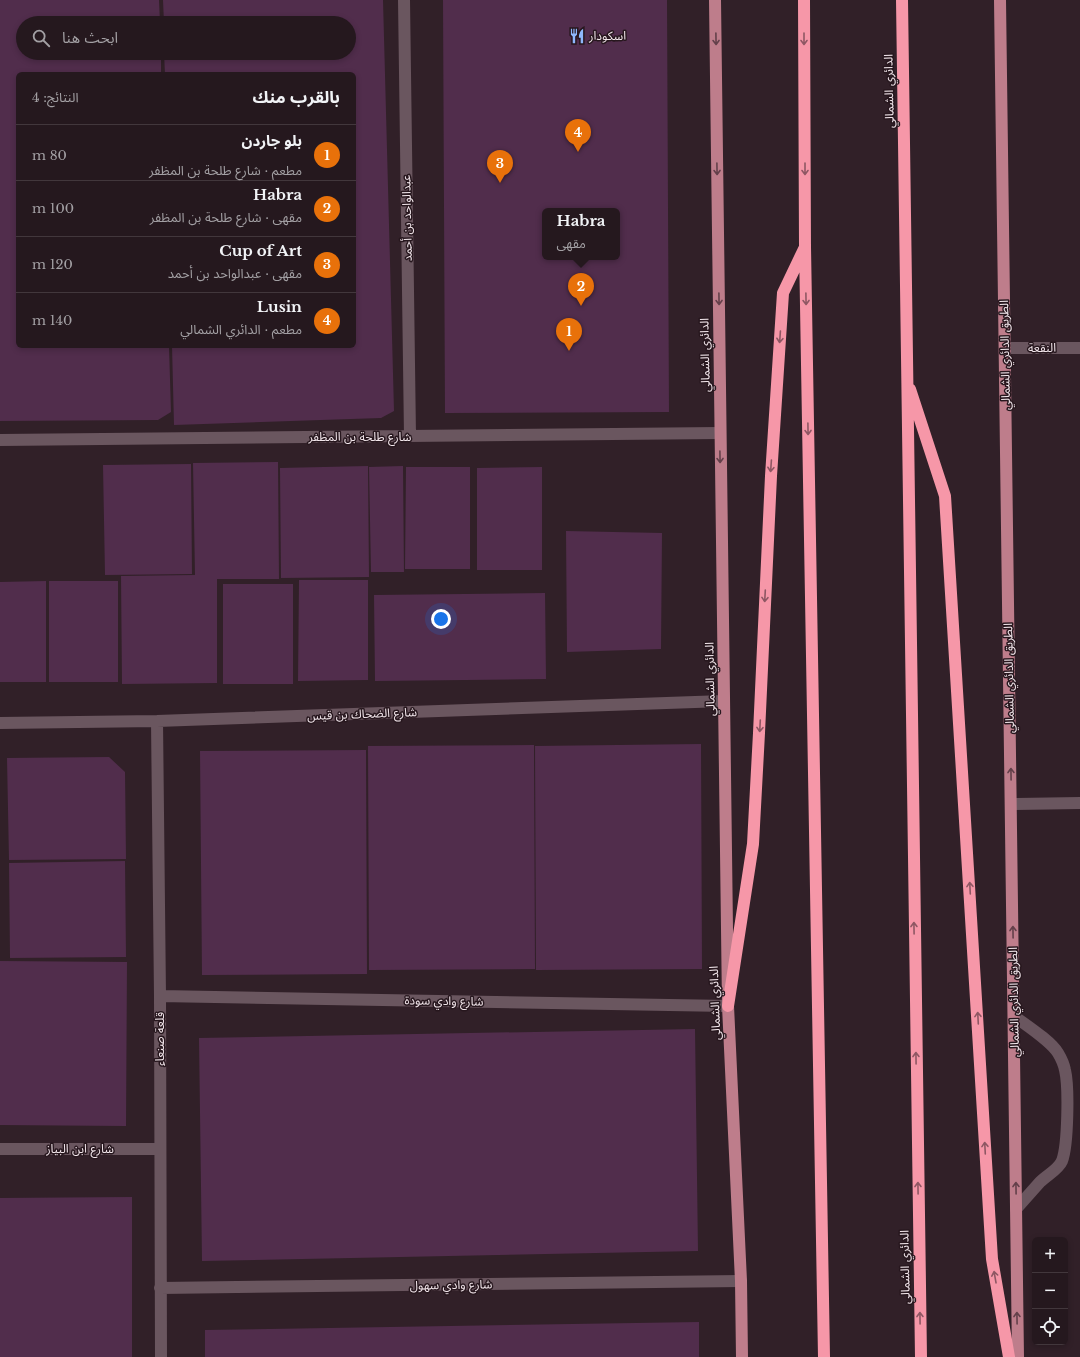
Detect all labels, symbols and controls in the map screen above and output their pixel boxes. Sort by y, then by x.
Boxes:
search box [16,16,356,60]
icon: search [30,27,52,49]
restaurant icon: اسكودار [568,27,586,45]
text: ابحث هنا [62,28,118,47]
place label: اسكودار [588,28,626,43]
one-way arrow [712,32,719,45]
one-way arrow [800,32,808,45]
street label: الدائري الشمالي [880,54,899,128]
text: بالقرب منك [253,87,340,108]
text: النتائج: 4 [32,89,79,106]
pin: 4 [565,119,591,152]
text: بلو جاردن [241,131,302,150]
text: 80 m [32,147,67,164]
text: 1 [324,147,330,164]
pin: 3 [487,150,513,183]
text: مطعم · شارع طلحة بن المظفر [149,162,302,179]
one-way arrow [713,162,721,175]
one-way arrow [801,162,809,175]
street label: عبدالواحد بن أحمد [398,175,415,261]
text: Habra [253,185,302,204]
text: 100 m [32,200,74,217]
text: 2 [323,200,331,217]
popup [542,208,620,260]
text: مقهى · شارع طلحة بن المظفر [150,209,302,226]
text: Habra [557,211,605,230]
text: مقهى [557,235,586,252]
text: Cup of Art [219,241,302,260]
text: 120 m [32,256,73,273]
text: 3 [323,256,331,273]
text: مقهى · عبدالواحد بن أحمد [168,265,302,282]
pin: 2 [568,273,594,306]
one-way arrow [715,292,722,305]
one-way arrow [802,292,810,305]
text: Lusin [257,297,302,316]
street label: الطريق الدائري الشمالي [996,300,1016,410]
text: 140 m [32,312,72,329]
text: 4 [323,312,331,329]
pin: 1 [556,318,582,351]
street label: الدائري الشمالي [696,318,715,392]
text: مطعم · الدائري الشمالي [180,321,302,338]
one-way arrow [777,330,784,343]
street label: النقعة [1028,340,1056,355]
one-way arrow [804,422,812,435]
street label: شارع طلحة بن المظفر [307,429,412,446]
one-way arrow [717,450,724,463]
one-way arrow [768,459,775,472]
one-way arrow [762,589,769,602]
your location [431,609,451,629]
street label: الطريق الدائري الشمالي [1000,623,1020,733]
street label: الدائري الشمالي [701,642,720,716]
street label: شارع الضحاك بن قيس [307,704,417,725]
one-way arrow [756,719,763,732]
one-way arrow [1007,768,1015,781]
one-way arrow [966,882,974,895]
one-way arrow [911,922,918,935]
one-way arrow [1009,926,1017,939]
street label: الطريق الدائري الشمالي [1005,947,1025,1057]
street label: الدائري الشمالي [706,965,726,1040]
street label: شارع وادي سودة [404,992,484,1011]
street label: قلعة صنعاء [152,1012,167,1066]
one-way arrow [974,1012,981,1025]
one-way arrow [912,1052,920,1065]
street label: شارع ابن البياز [45,1141,114,1158]
one-way arrow [982,1142,989,1155]
one-way arrow [914,1182,922,1195]
one-way arrow [1012,1182,1020,1195]
street label: الدائري الشمالي [896,1230,915,1304]
map controls [1032,1237,1068,1345]
button: + [1032,1237,1068,1273]
one-way arrow [991,1271,999,1284]
button: − [1032,1273,1068,1309]
street label: شارع وادي سهول [409,1276,493,1296]
button: locate [1032,1309,1068,1345]
one-way arrow [916,1312,924,1325]
one-way arrow [1013,1312,1021,1325]

